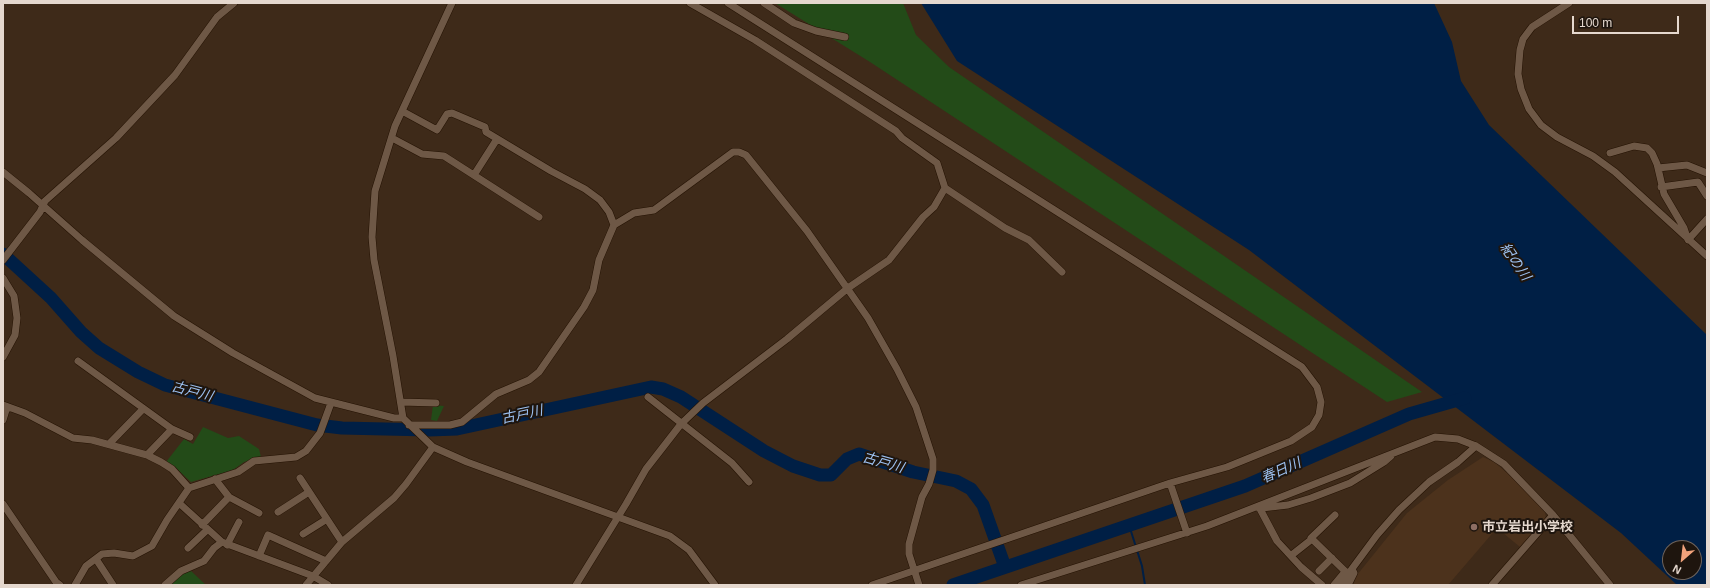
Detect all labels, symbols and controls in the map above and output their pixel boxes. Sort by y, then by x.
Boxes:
scale bar [1574,8,1681,34]
text: 100 m [1579,16,1612,30]
water label: 紀の川 [1496,240,1534,284]
water label: 古戸川 [170,378,214,406]
water label: 古戸川 [500,402,544,428]
water label: 古戸川 [860,449,906,477]
water label: 春日川 [1258,455,1304,487]
place label: 市立岩出小学校 [1482,519,1573,535]
marker: 市立岩出小学校 [1469,522,1479,532]
north arrow [1662,540,1702,580]
text: N [1671,563,1683,577]

